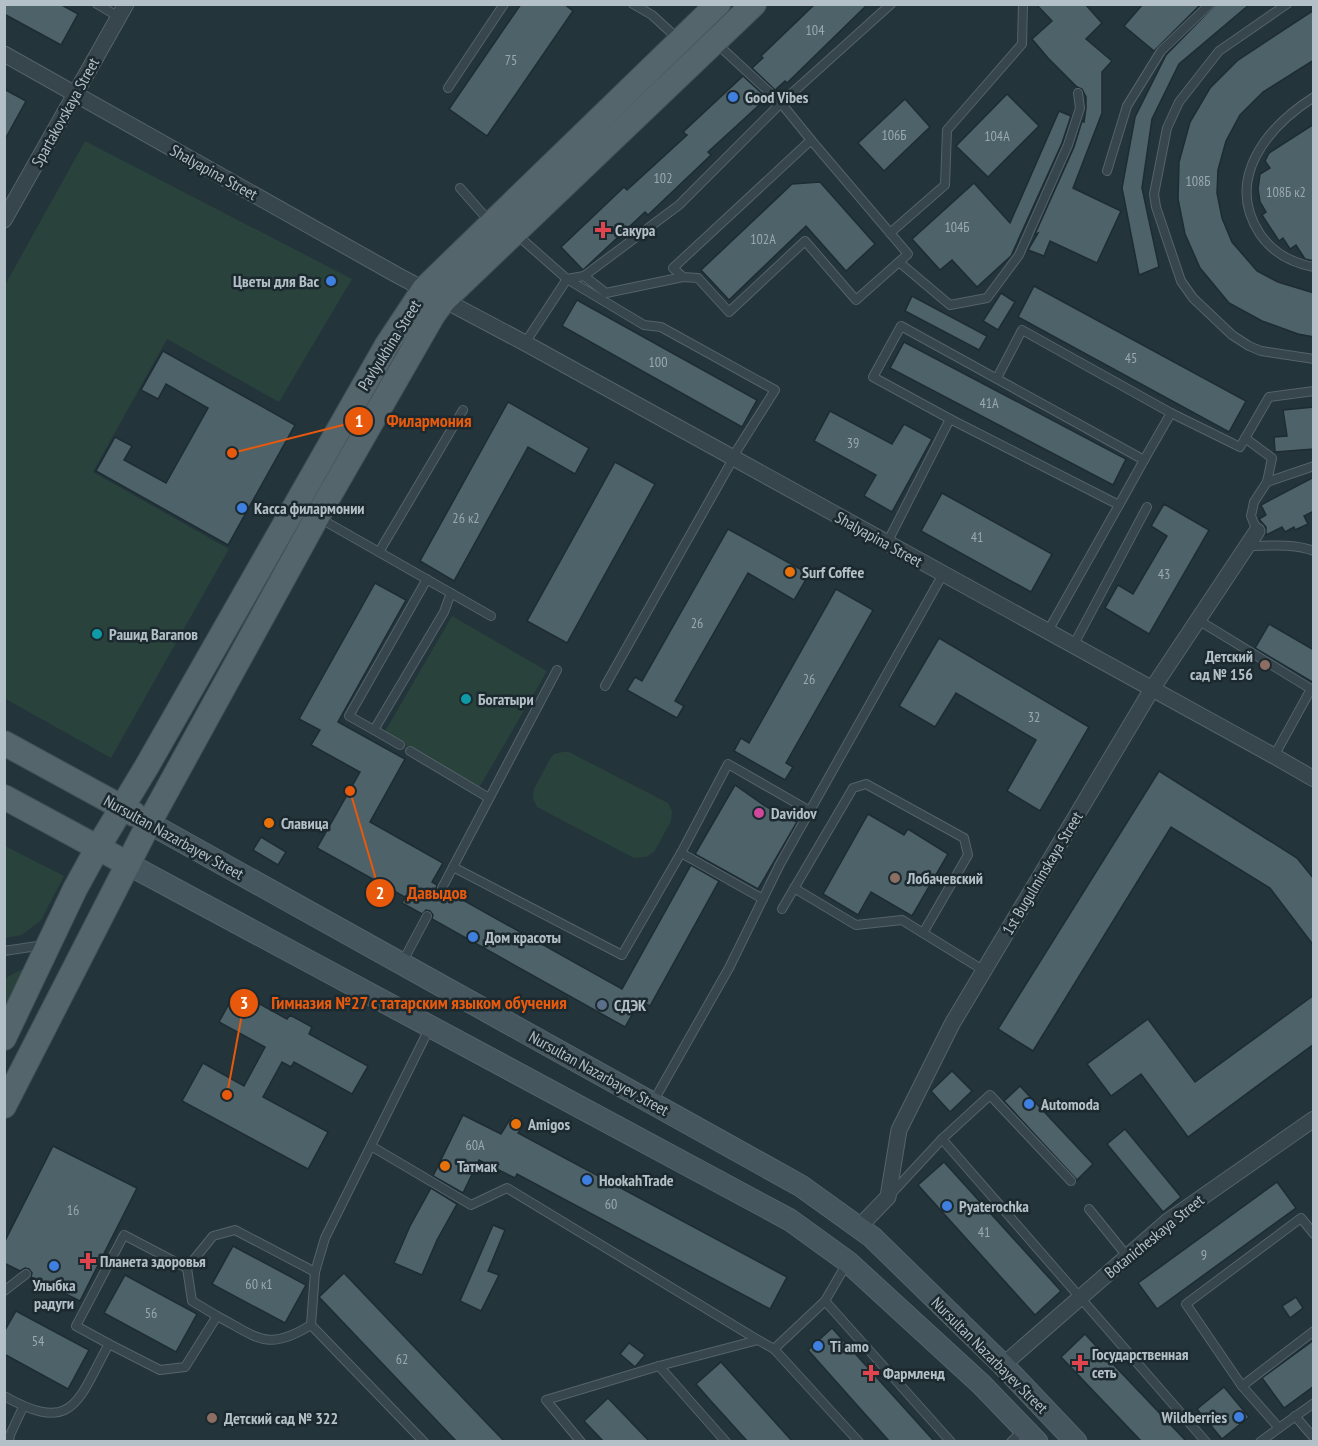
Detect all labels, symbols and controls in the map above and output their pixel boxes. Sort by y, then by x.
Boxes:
house number: 104 [806,21,825,39]
house number: 75 [505,51,517,69]
street label: Spartakovskaya Street [27,53,104,170]
place label: Good Vibes [745,87,809,107]
marker: Good Vibes [726,90,740,104]
house number: 106Б [881,126,907,144]
house number: 104А [984,127,1010,145]
street label: Shalyapina Street [167,140,262,204]
house number: 102 [654,169,672,187]
house number: 108Б [1185,172,1211,190]
house number: 108Б к2 [1266,183,1306,201]
house number: 104Б [944,218,970,236]
place label: Сакура [615,220,656,240]
marker: Сакура [596,223,610,237]
house number: 102А [750,230,776,248]
place label: Цветы для Вас [233,271,319,291]
marker: Цветы для Вас [324,274,338,288]
street label: Pavlyukhina Street [353,296,425,394]
house number: 45 [1125,349,1137,367]
house number: 100 [649,353,667,371]
house number: 41А [979,394,999,412]
callout: Филармония [344,403,483,439]
text: 1 [355,409,363,432]
text: Филармония [386,409,472,432]
house number: 39 [847,434,859,452]
place label: Касса филармонии [254,498,365,518]
marker: Касса филармонии [235,501,249,515]
street label: Shalyapina Street [832,507,927,571]
house number: 26 к2 [452,509,480,527]
house number: 41 [971,528,983,546]
place label: Surf Coffee [802,562,864,582]
marker: Surf Coffee [783,565,797,579]
house number: 43 [1158,565,1170,583]
house number: 26 [691,614,703,632]
place label: Рашид Вагапов [109,624,198,644]
marker: Рашид Вагапов [90,627,104,641]
place label: Детский сад № 156 [1190,646,1253,684]
marker: Детский сад № 156 [1258,658,1272,672]
house number: 26 [803,670,815,688]
place label: Богатыри [478,689,534,709]
marker: Богатыри [459,692,473,706]
house number: 32 [1028,708,1040,726]
street label: Nursultan Nazarbayev Street [101,790,248,884]
place label: Davidov [771,803,817,823]
marker: Davidov [752,806,766,820]
street label: 1st Bugulminskaya Street [997,807,1087,938]
place label: Славица [281,813,329,833]
marker: Славица [262,816,276,830]
place label: Лобачевский [906,868,983,888]
marker: Лобачевский [888,871,902,885]
callout: Давыдов [365,875,479,911]
text: 2 [376,881,384,904]
text: Давыдов [407,881,468,904]
place label: Дом красоты [485,927,561,947]
marker: Дом красоты [466,930,480,944]
callout: Гимназия №27 с татарским языком обучения [229,985,579,1021]
text: 3 [240,991,248,1014]
text: Гимназия №27 с татарским языком обучения [271,991,567,1014]
place label: СДЭК [614,995,647,1015]
marker: СДЭК [595,998,609,1012]
street label: Nursultan Nazarbayev Street [526,1026,673,1120]
place label: Automoda [1040,1094,1100,1114]
marker: Automoda [1022,1097,1036,1111]
place label: Amigos [527,1114,570,1134]
marker: Amigos [509,1117,523,1131]
house number: 60А [465,1136,485,1154]
place label: Татмак [457,1156,498,1176]
marker: Татмак [438,1159,452,1173]
place label: HookahTrade [599,1170,674,1190]
marker: HookahTrade [580,1173,594,1187]
street label: Botanicheskaya Street [1100,1189,1208,1282]
house number: 60 [605,1195,617,1213]
place label: Pyaterochka [959,1196,1029,1216]
marker: Pyaterochka [940,1199,954,1213]
house number: 16 [67,1201,79,1219]
house number: 41 [978,1223,990,1241]
house number: 9 [1201,1246,1207,1264]
place label: Планета здоровья [100,1251,206,1271]
marker: Планета здоровья [81,1254,95,1268]
marker: Улыбка радуги [47,1259,61,1273]
place label: Улыбка радуги [31,1275,76,1313]
house number: 60 к1 [245,1275,273,1293]
street label: Nursultan Nazarbayev Street [928,1293,1053,1418]
house number: 56 [145,1304,157,1322]
house number: 54 [32,1332,45,1350]
place label: Ti amo [830,1336,869,1356]
marker: Ti amo [811,1339,825,1353]
place label: Государственная сеть [1092,1344,1189,1382]
house number: 62 [396,1350,408,1368]
marker: Государственная сеть [1073,1356,1087,1370]
place label: Фармленд [883,1363,945,1383]
marker: Фармленд [864,1366,878,1380]
place label: Wildberries [1161,1407,1227,1427]
place label: Детский сад № 322 [224,1408,338,1428]
marker: Wildberries [1232,1410,1246,1424]
marker: Детский сад № 322 [205,1411,219,1425]

